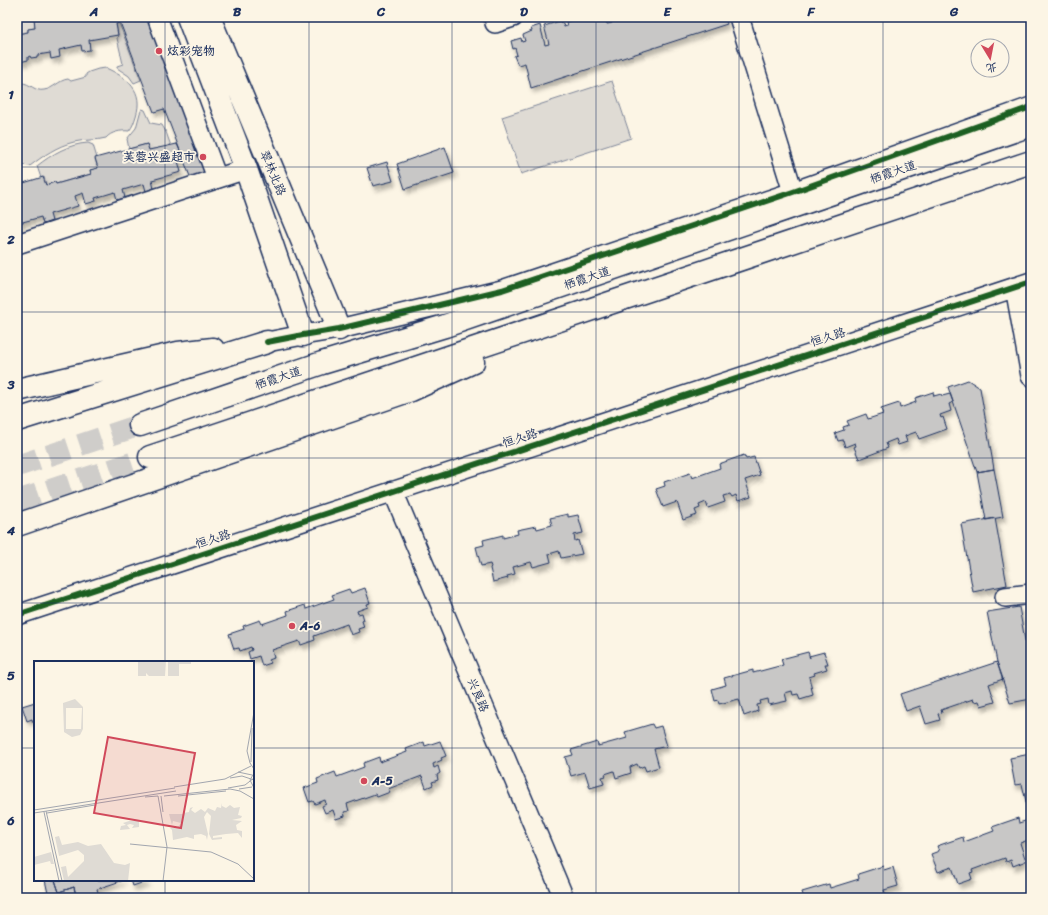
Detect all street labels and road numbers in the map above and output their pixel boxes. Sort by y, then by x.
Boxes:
street label: 翠林北路 [253,147,293,199]
street label: 栖霞大道 [867,154,919,190]
street label: 栖霞大道 [561,260,613,296]
street label: 恒久路 [807,321,849,353]
street label: 栖霞大道 [252,360,304,396]
street label: 恒久路 [499,422,541,454]
street label: 恒久路 [192,523,234,555]
street label: 兴良路 [461,674,495,716]

